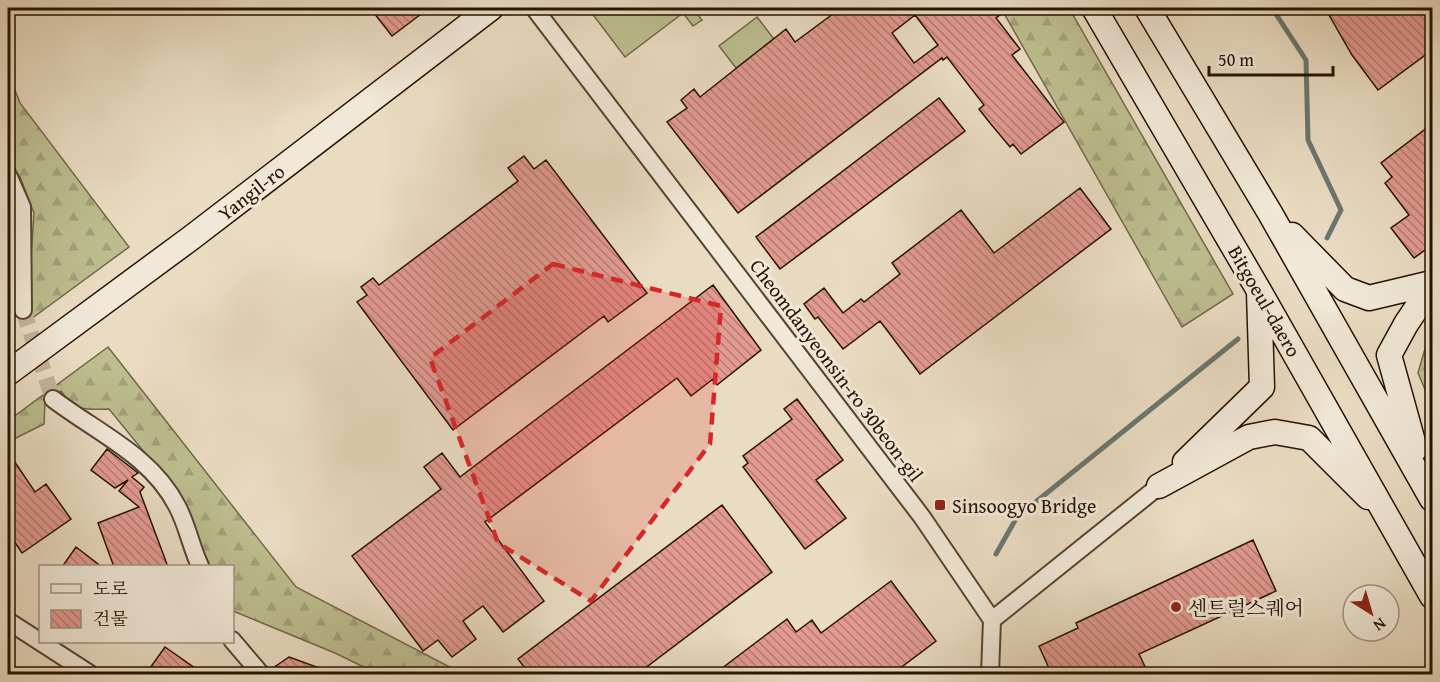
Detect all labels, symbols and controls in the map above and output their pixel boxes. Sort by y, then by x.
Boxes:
scale bar [1209,39,1334,77]
text: 50 m [1218,46,1254,73]
street label: Yangil-ro [211,157,291,227]
street label: Bitgoeul-daero [1221,240,1309,362]
street label: Cheomdanyeonsin-ro 30beon-gil [743,252,931,488]
place label: Sinsoogyo Bridge [952,491,1096,520]
marker: Sinsoogyo Bridge [933,498,947,512]
legend [39,565,234,643]
text: 도로 [93,575,128,602]
north arrow [1341,583,1401,643]
place label: 센트럴스퀘어 [1188,593,1304,622]
marker: 센트럴스퀘어 [1169,600,1183,614]
text: 건물 [93,605,128,632]
text: N [1368,612,1392,638]

